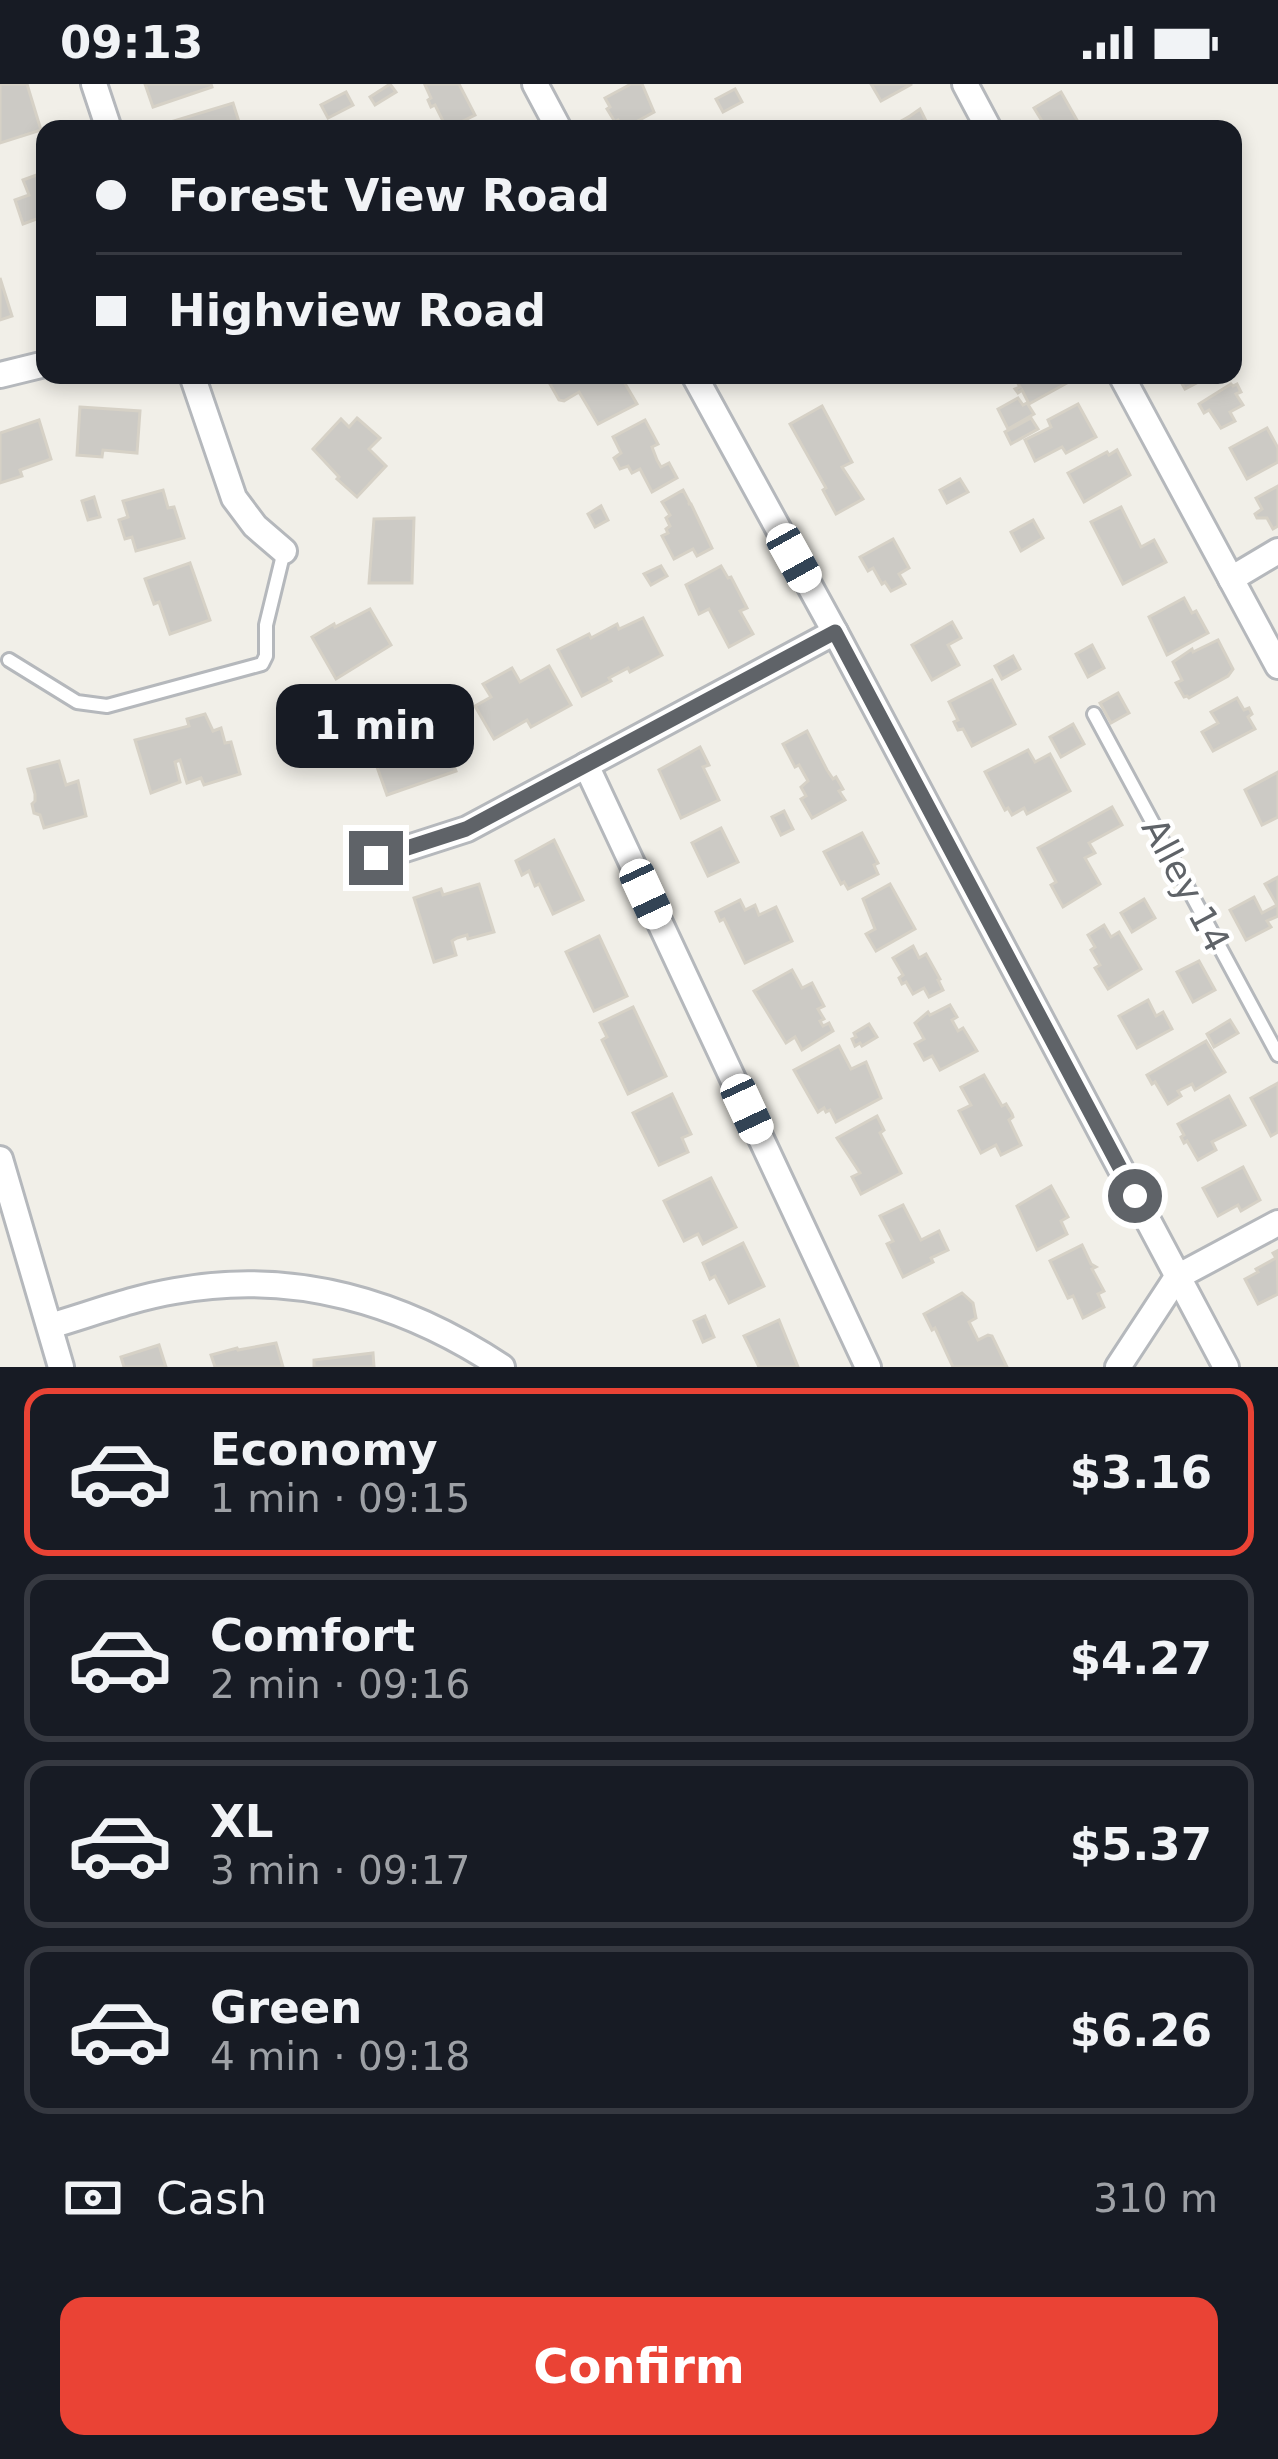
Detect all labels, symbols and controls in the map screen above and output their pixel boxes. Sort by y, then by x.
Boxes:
text: 09:13 [60,16,203,69]
text: Forest View Road [168,169,610,222]
text: Highview Road [168,284,546,337]
car [761,518,827,598]
callout: 1 min [277,684,475,768]
text: 1 min [314,703,436,748]
street label: Alley 14 [1134,811,1238,959]
route end [349,831,403,885]
car [614,854,678,934]
car [715,1069,779,1149]
route start [1108,1169,1162,1223]
icon: car [66,1418,174,1526]
text: Economy [210,1423,438,1476]
text: $3.16 [1070,1446,1212,1499]
text: 1 min · 09:15 [210,1476,470,1521]
icon: car [66,1604,174,1712]
text: Comfort [210,1609,415,1662]
text: $4.27 [1070,1632,1212,1685]
text: 2 min · 09:16 [210,1662,470,1707]
icon: car [66,1790,174,1898]
text: XL [210,1795,273,1848]
text: $5.37 [1070,1818,1212,1871]
text: 3 min · 09:17 [210,1848,470,1893]
icon: car [66,1976,174,2084]
text: Green [210,1981,362,2034]
text: $6.26 [1070,2004,1212,2057]
text: 4 min · 09:18 [210,2034,470,2079]
icon: cash [60,2165,126,2231]
text: Cash [156,2172,267,2225]
text: 310 m [1093,2176,1218,2221]
button: Confirm [60,2297,1218,2435]

